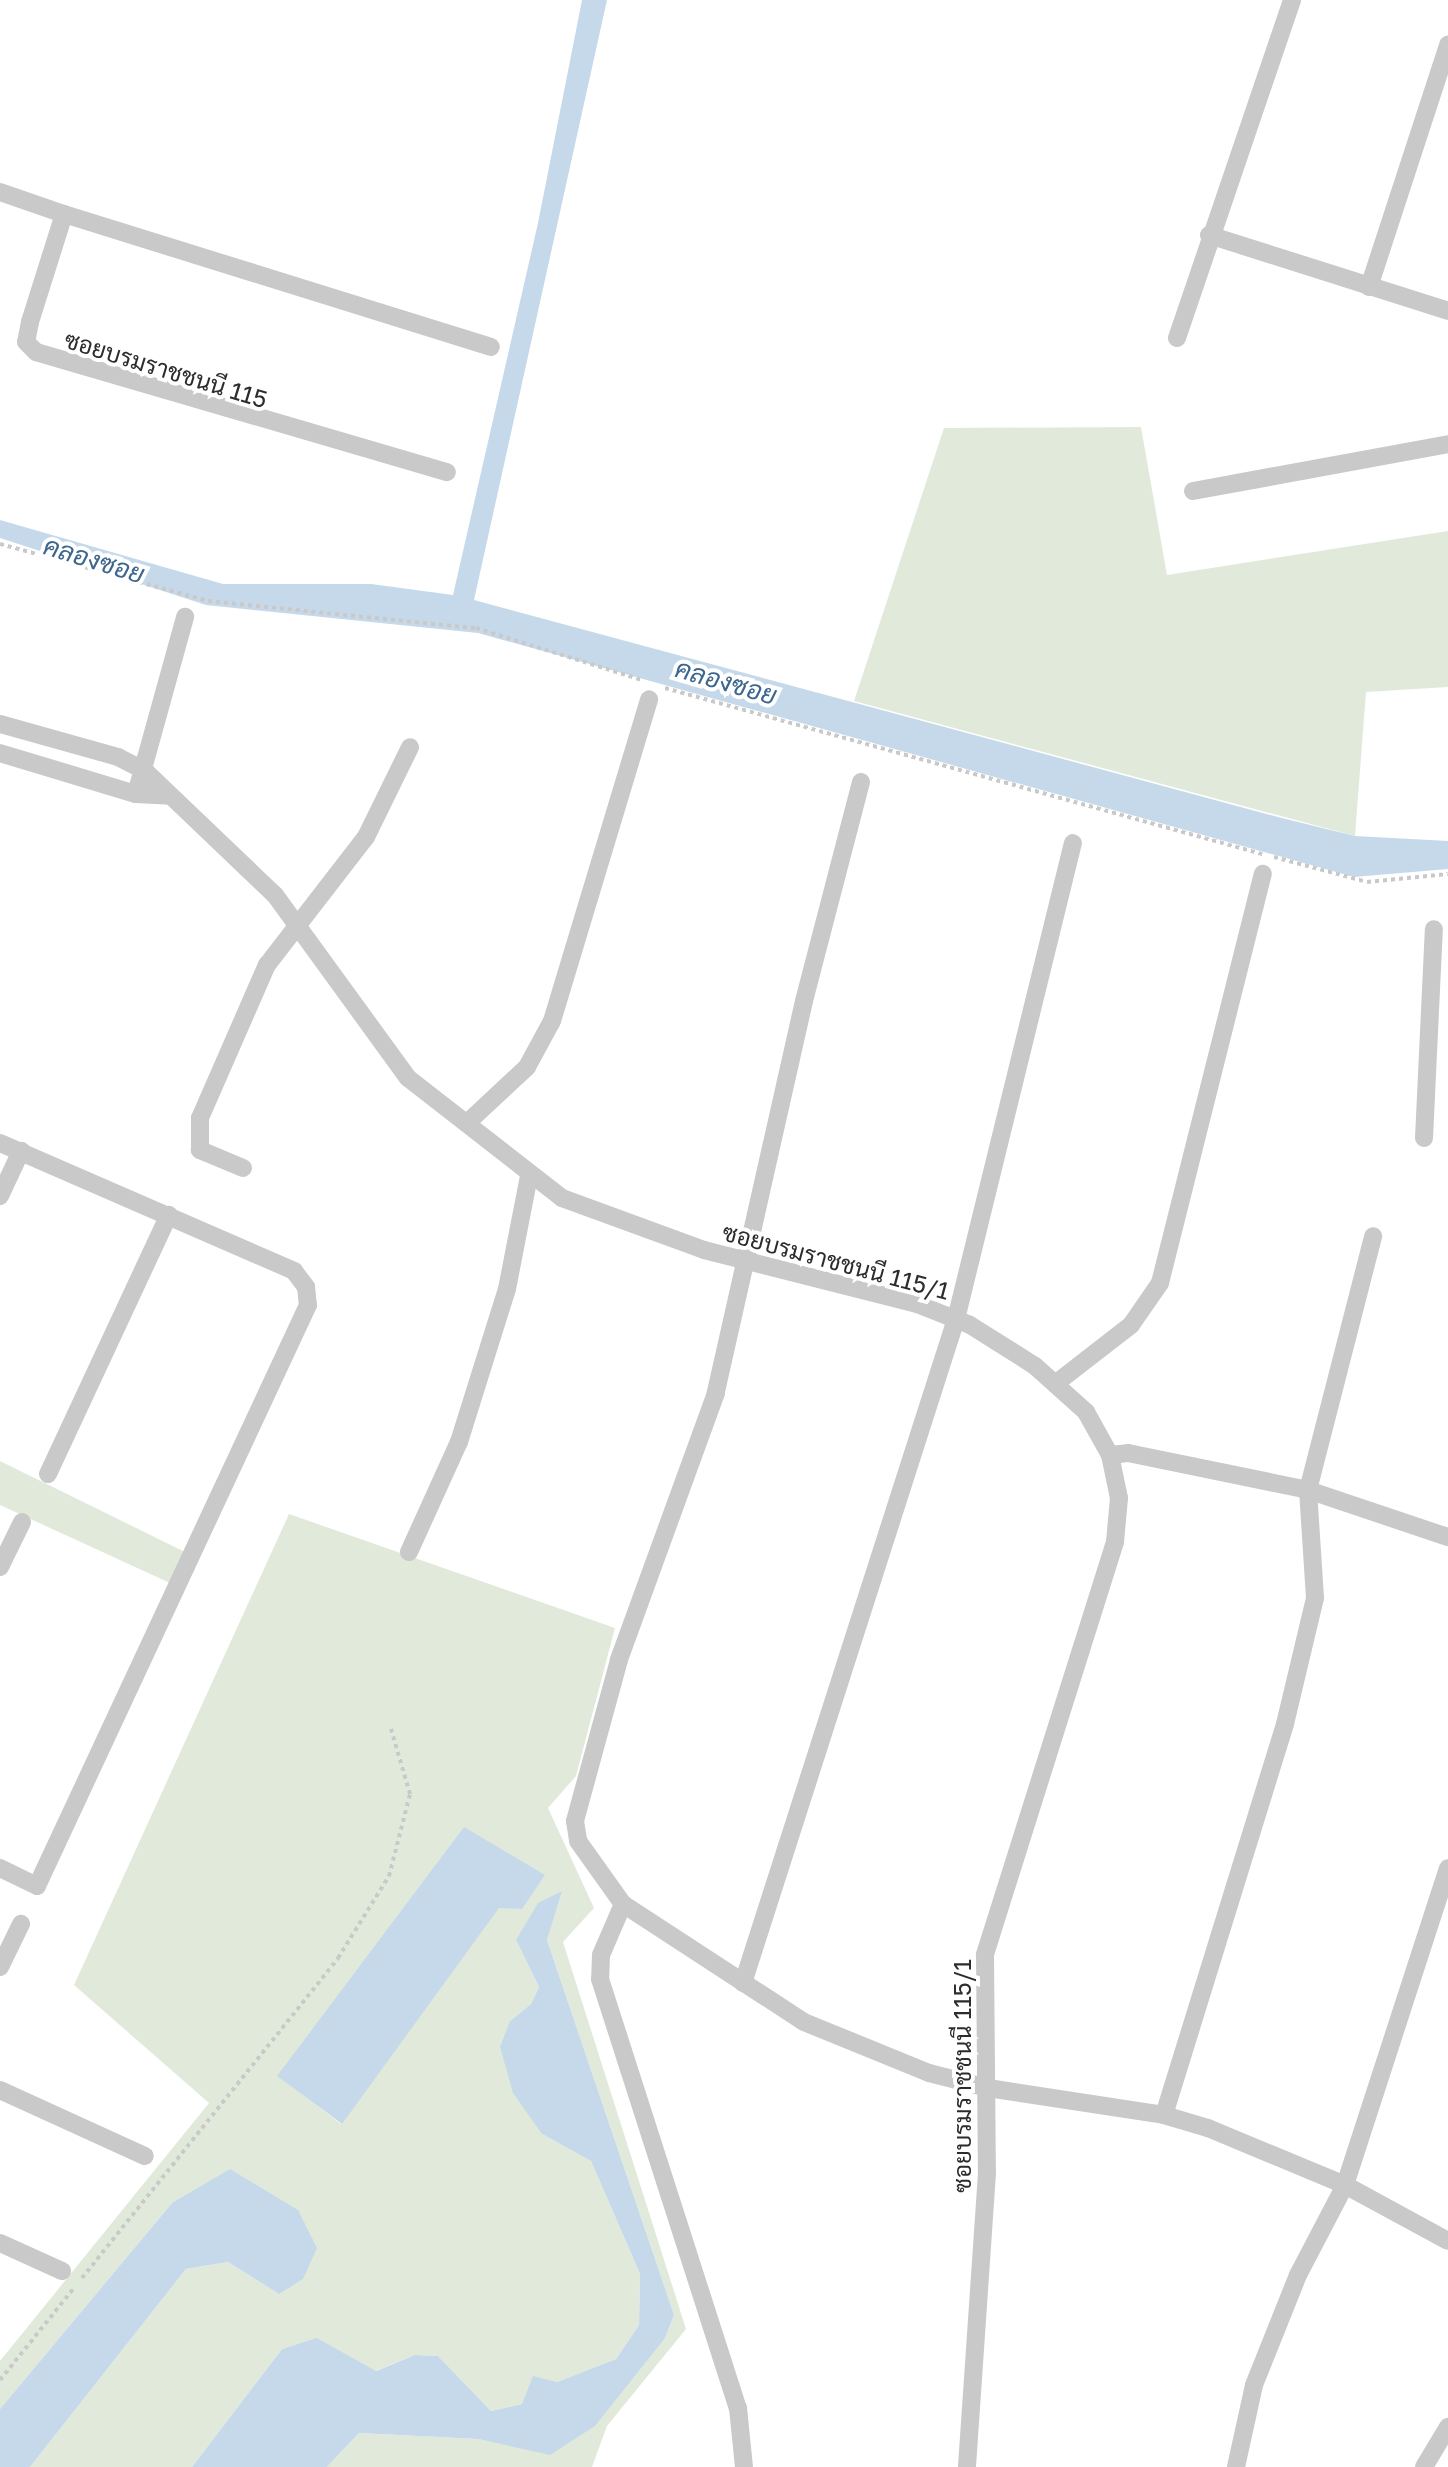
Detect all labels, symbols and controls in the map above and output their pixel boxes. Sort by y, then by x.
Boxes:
street label: ซอยบรมราชชนนี 115 [61,324,271,414]
water label: คลองซอย [40,530,148,590]
water label: คลองซอย [672,653,780,711]
street label: ซอยบรมราชชนนี 115/1 [719,1217,953,1305]
street label: ซอยบรมราชชนนี 115/1 [948,1959,976,2193]

